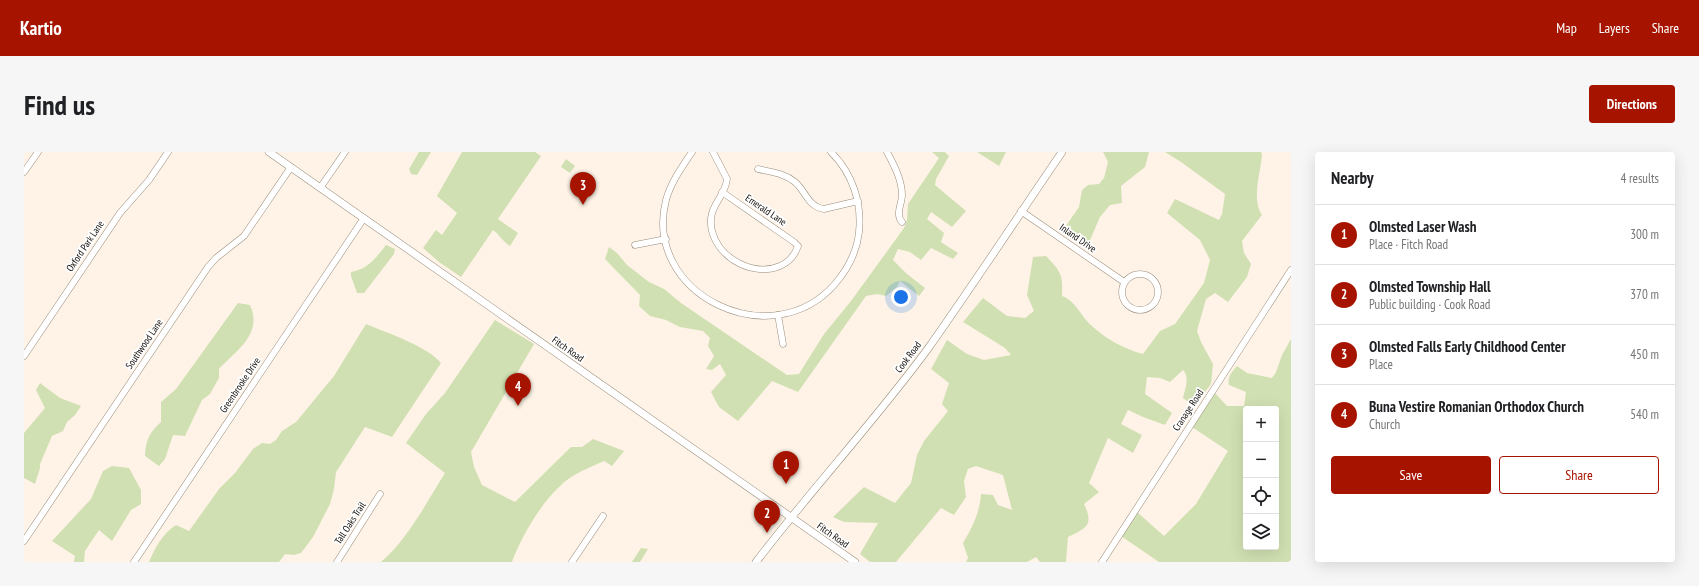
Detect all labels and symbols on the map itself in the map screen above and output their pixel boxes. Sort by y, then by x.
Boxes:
pin: 3 [570,172,596,205]
street label: Emerald Lane [743,191,789,229]
street label: Oxford Park Lane [63,218,107,274]
street label: Inland Drive [1057,221,1099,255]
your location [891,287,911,307]
street label: Southwood Lane [123,317,165,371]
street label: Fitch Road [549,333,587,365]
street label: Cook Road [892,339,924,375]
street label: Greenbrooke Drive [217,355,263,415]
pin: 4 [505,373,531,406]
street label: Cranage Road [1170,387,1206,433]
pin: 1 [773,451,799,484]
street label: Tall Oaks Trail [332,499,369,547]
pin: 2 [754,500,780,533]
street label: Fitch Road [814,519,852,551]

